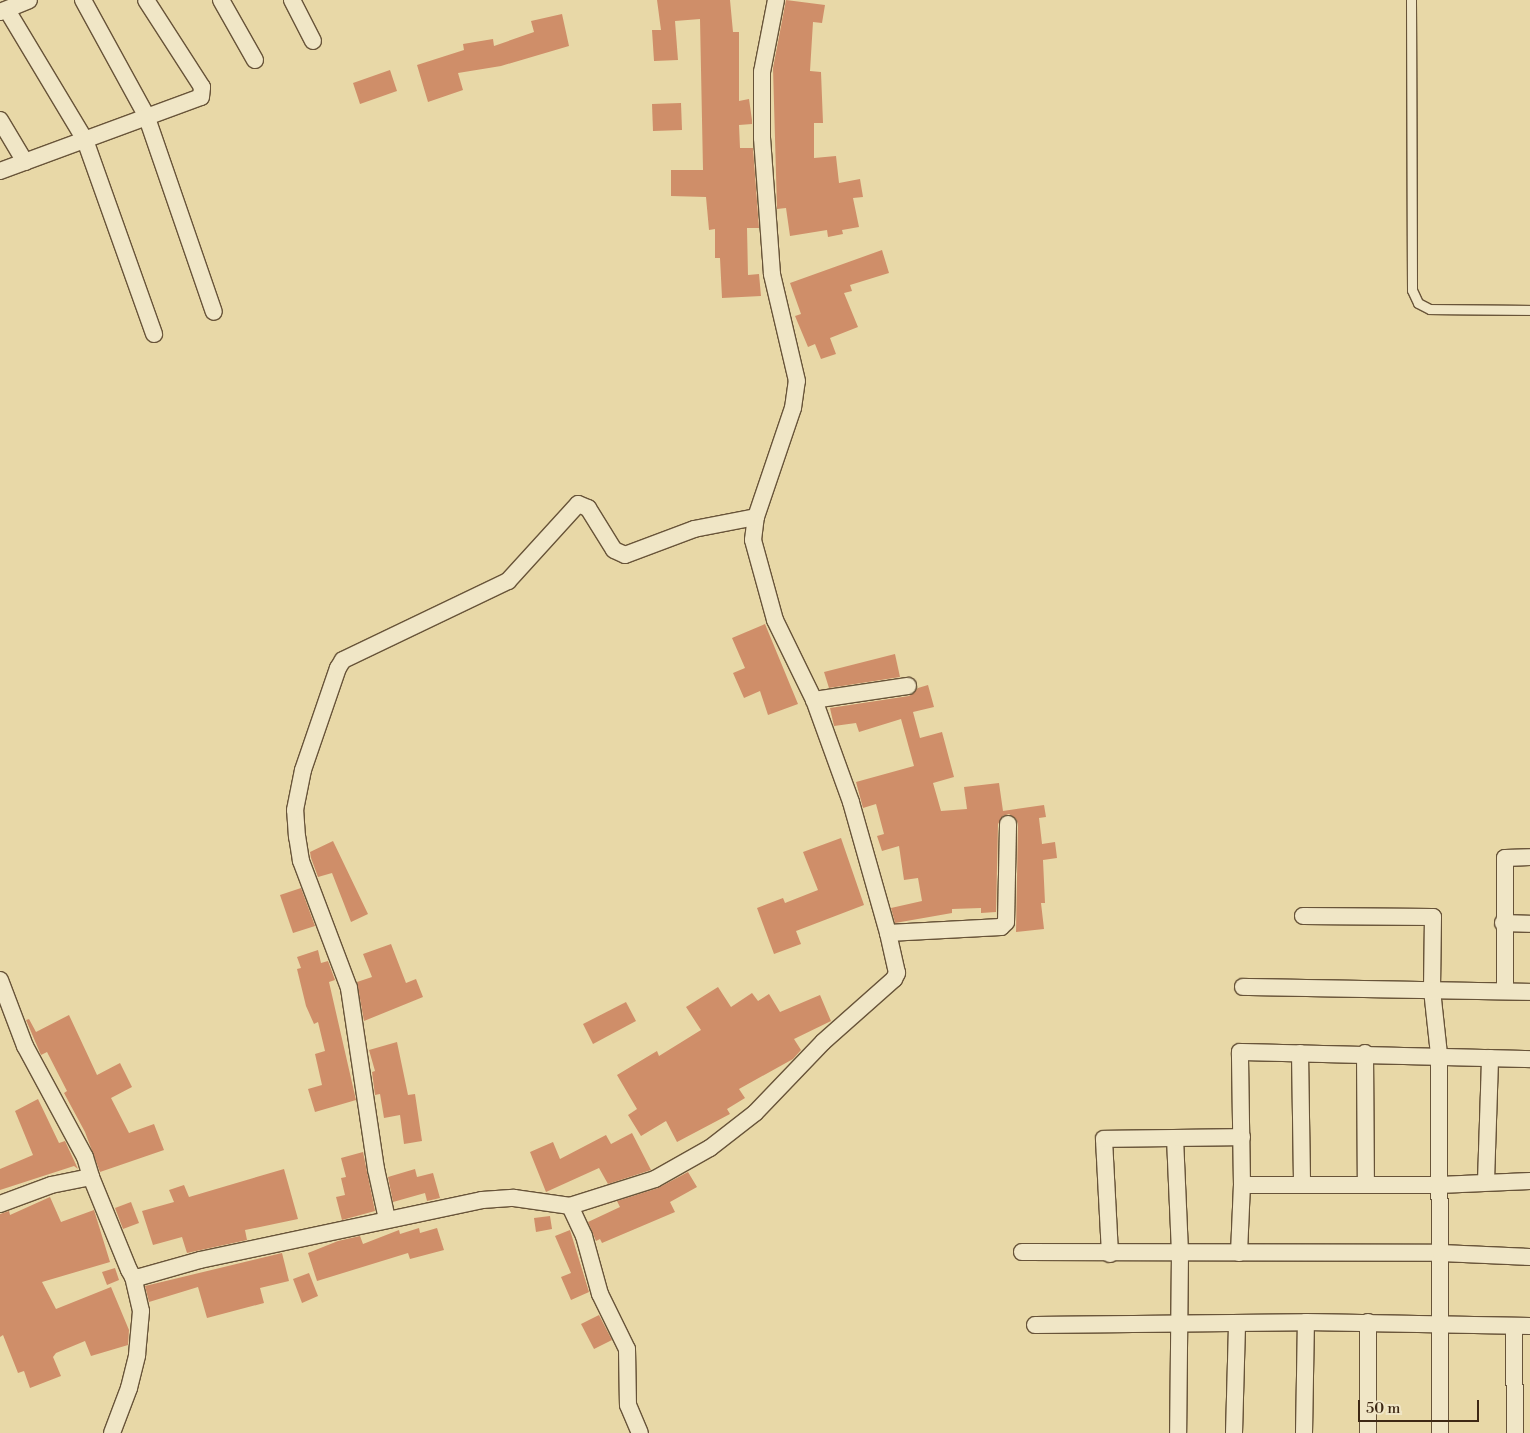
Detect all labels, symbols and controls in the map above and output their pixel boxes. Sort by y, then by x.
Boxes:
scale bar [1360,1390,1481,1422]
text: 50 m [1366,1399,1400,1418]

